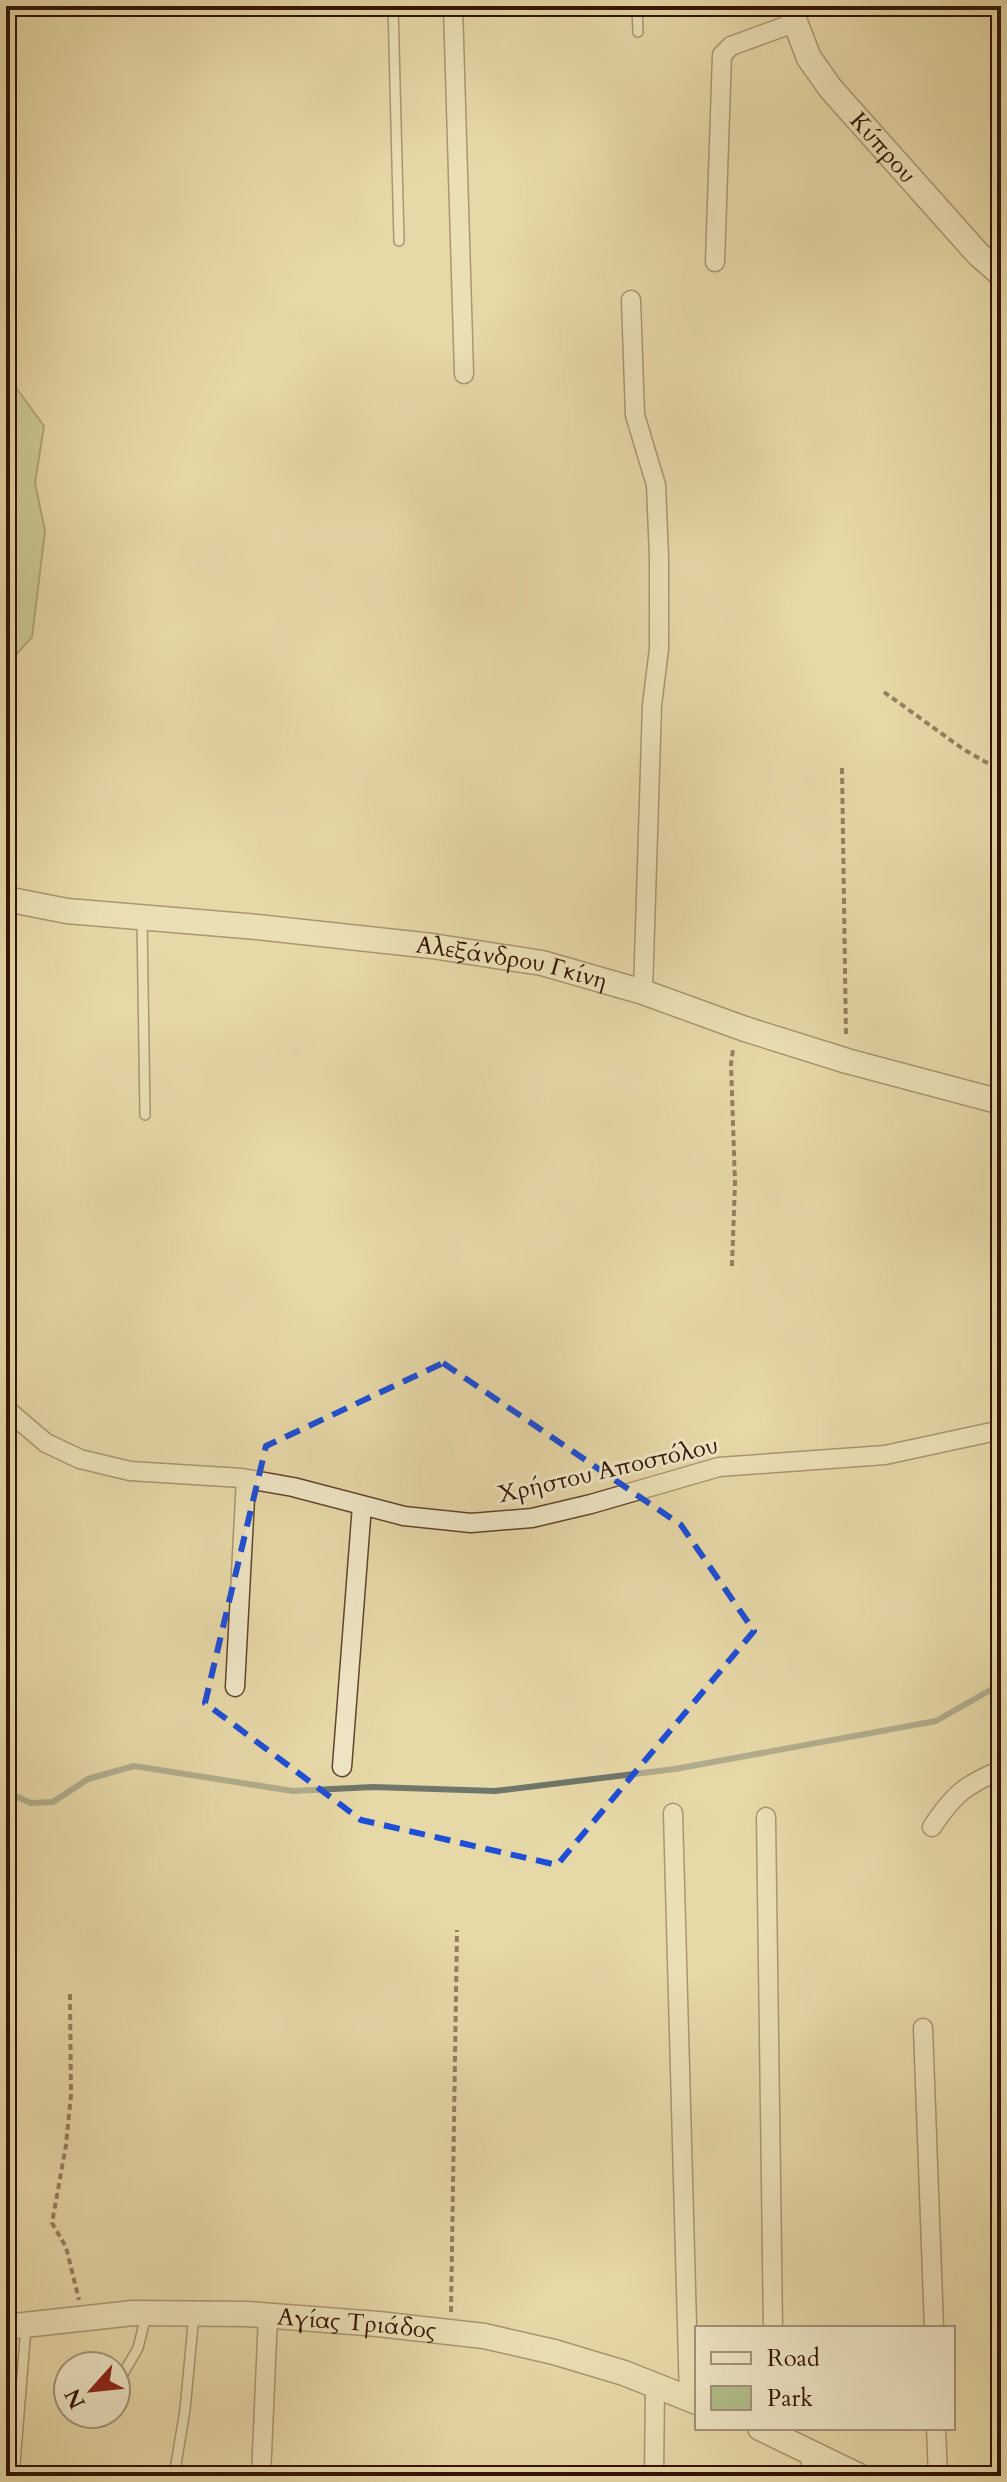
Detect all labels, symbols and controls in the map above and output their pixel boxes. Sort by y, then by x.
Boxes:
street label: Κύπρου [842,105,924,190]
street label: Αλεξάνδρου Γκίνη [414,928,611,997]
street label: Χρήστου Αποστόλου [495,1429,721,1511]
street label: Αγίας Τριάδος [276,2300,438,2347]
legend [695,2326,955,2430]
text: Road [767,2342,820,2375]
north arrow [52,2350,132,2430]
text: Park [767,2382,813,2415]
text: N [57,2383,93,2414]

